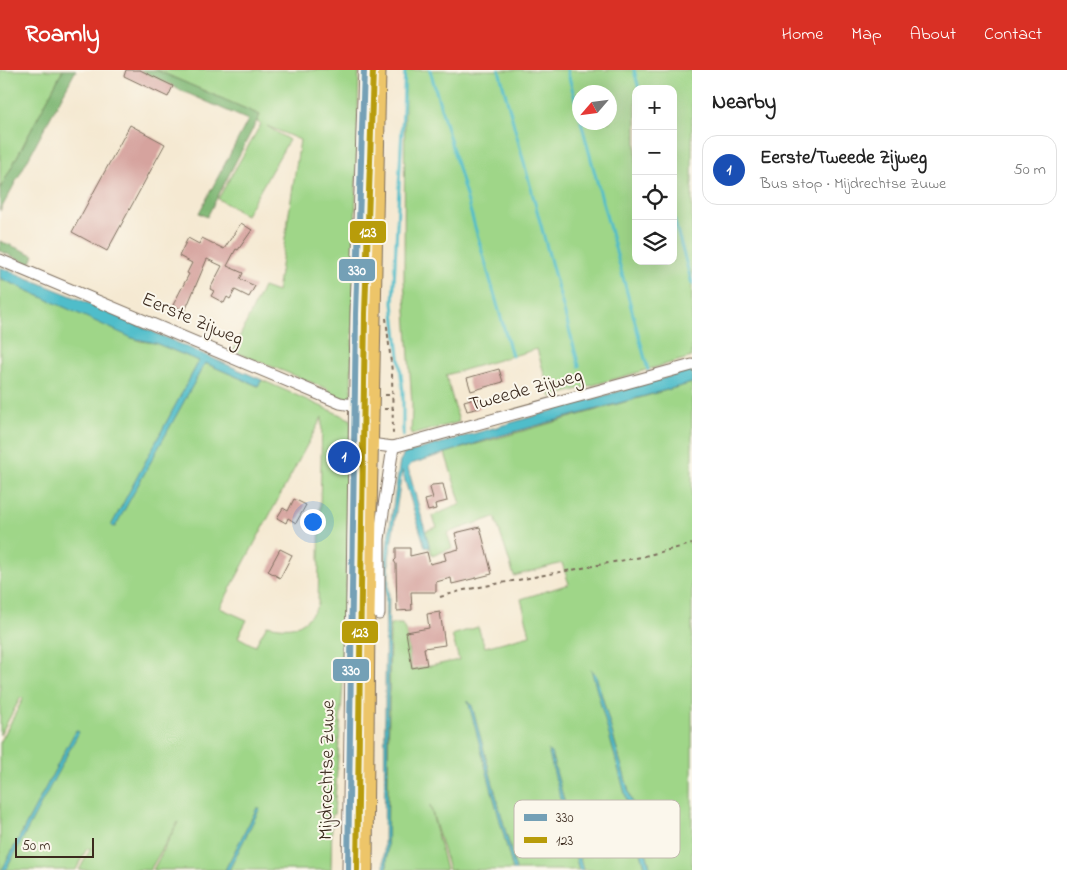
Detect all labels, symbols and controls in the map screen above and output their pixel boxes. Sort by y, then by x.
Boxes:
text: Roamly [25,18,100,53]
text: Home [782,22,823,48]
text: Map [851,22,882,48]
text: About [910,22,956,48]
text: Contact [984,22,1042,48]
north arrow [572,85,617,130]
map controls [632,85,677,265]
button: + [632,85,677,130]
text: Nearby [712,88,776,118]
button: − [632,130,677,175]
text: Eerste/Tweede Zijweg [760,145,927,172]
text: 1 [726,158,732,182]
text: 50 m [1014,158,1046,182]
text: Bus stop · Mijdrechtse Zuwe [760,172,946,196]
button: locate [632,175,677,220]
line badge: 123 [349,220,387,244]
button: layers [632,220,677,265]
text: 123 [359,223,377,244]
line badge: 330 [338,258,376,282]
text: 330 [347,261,366,282]
street label: Eerste Zijweg [136,286,247,355]
street label: Tweede Zijweg [466,362,586,421]
pin: 1 [328,438,360,476]
your location [300,509,326,535]
line badge: 123 [341,620,379,644]
text: 123 [351,623,369,644]
line badge: 330 [332,658,370,682]
text: 330 [341,661,360,682]
street label: Mijdrechtse Zuwe [312,700,344,840]
legend [514,800,680,858]
text: 330 [556,808,574,829]
text: 123 [556,831,573,852]
scale bar [15,835,94,858]
text: 50 m [22,836,50,857]

